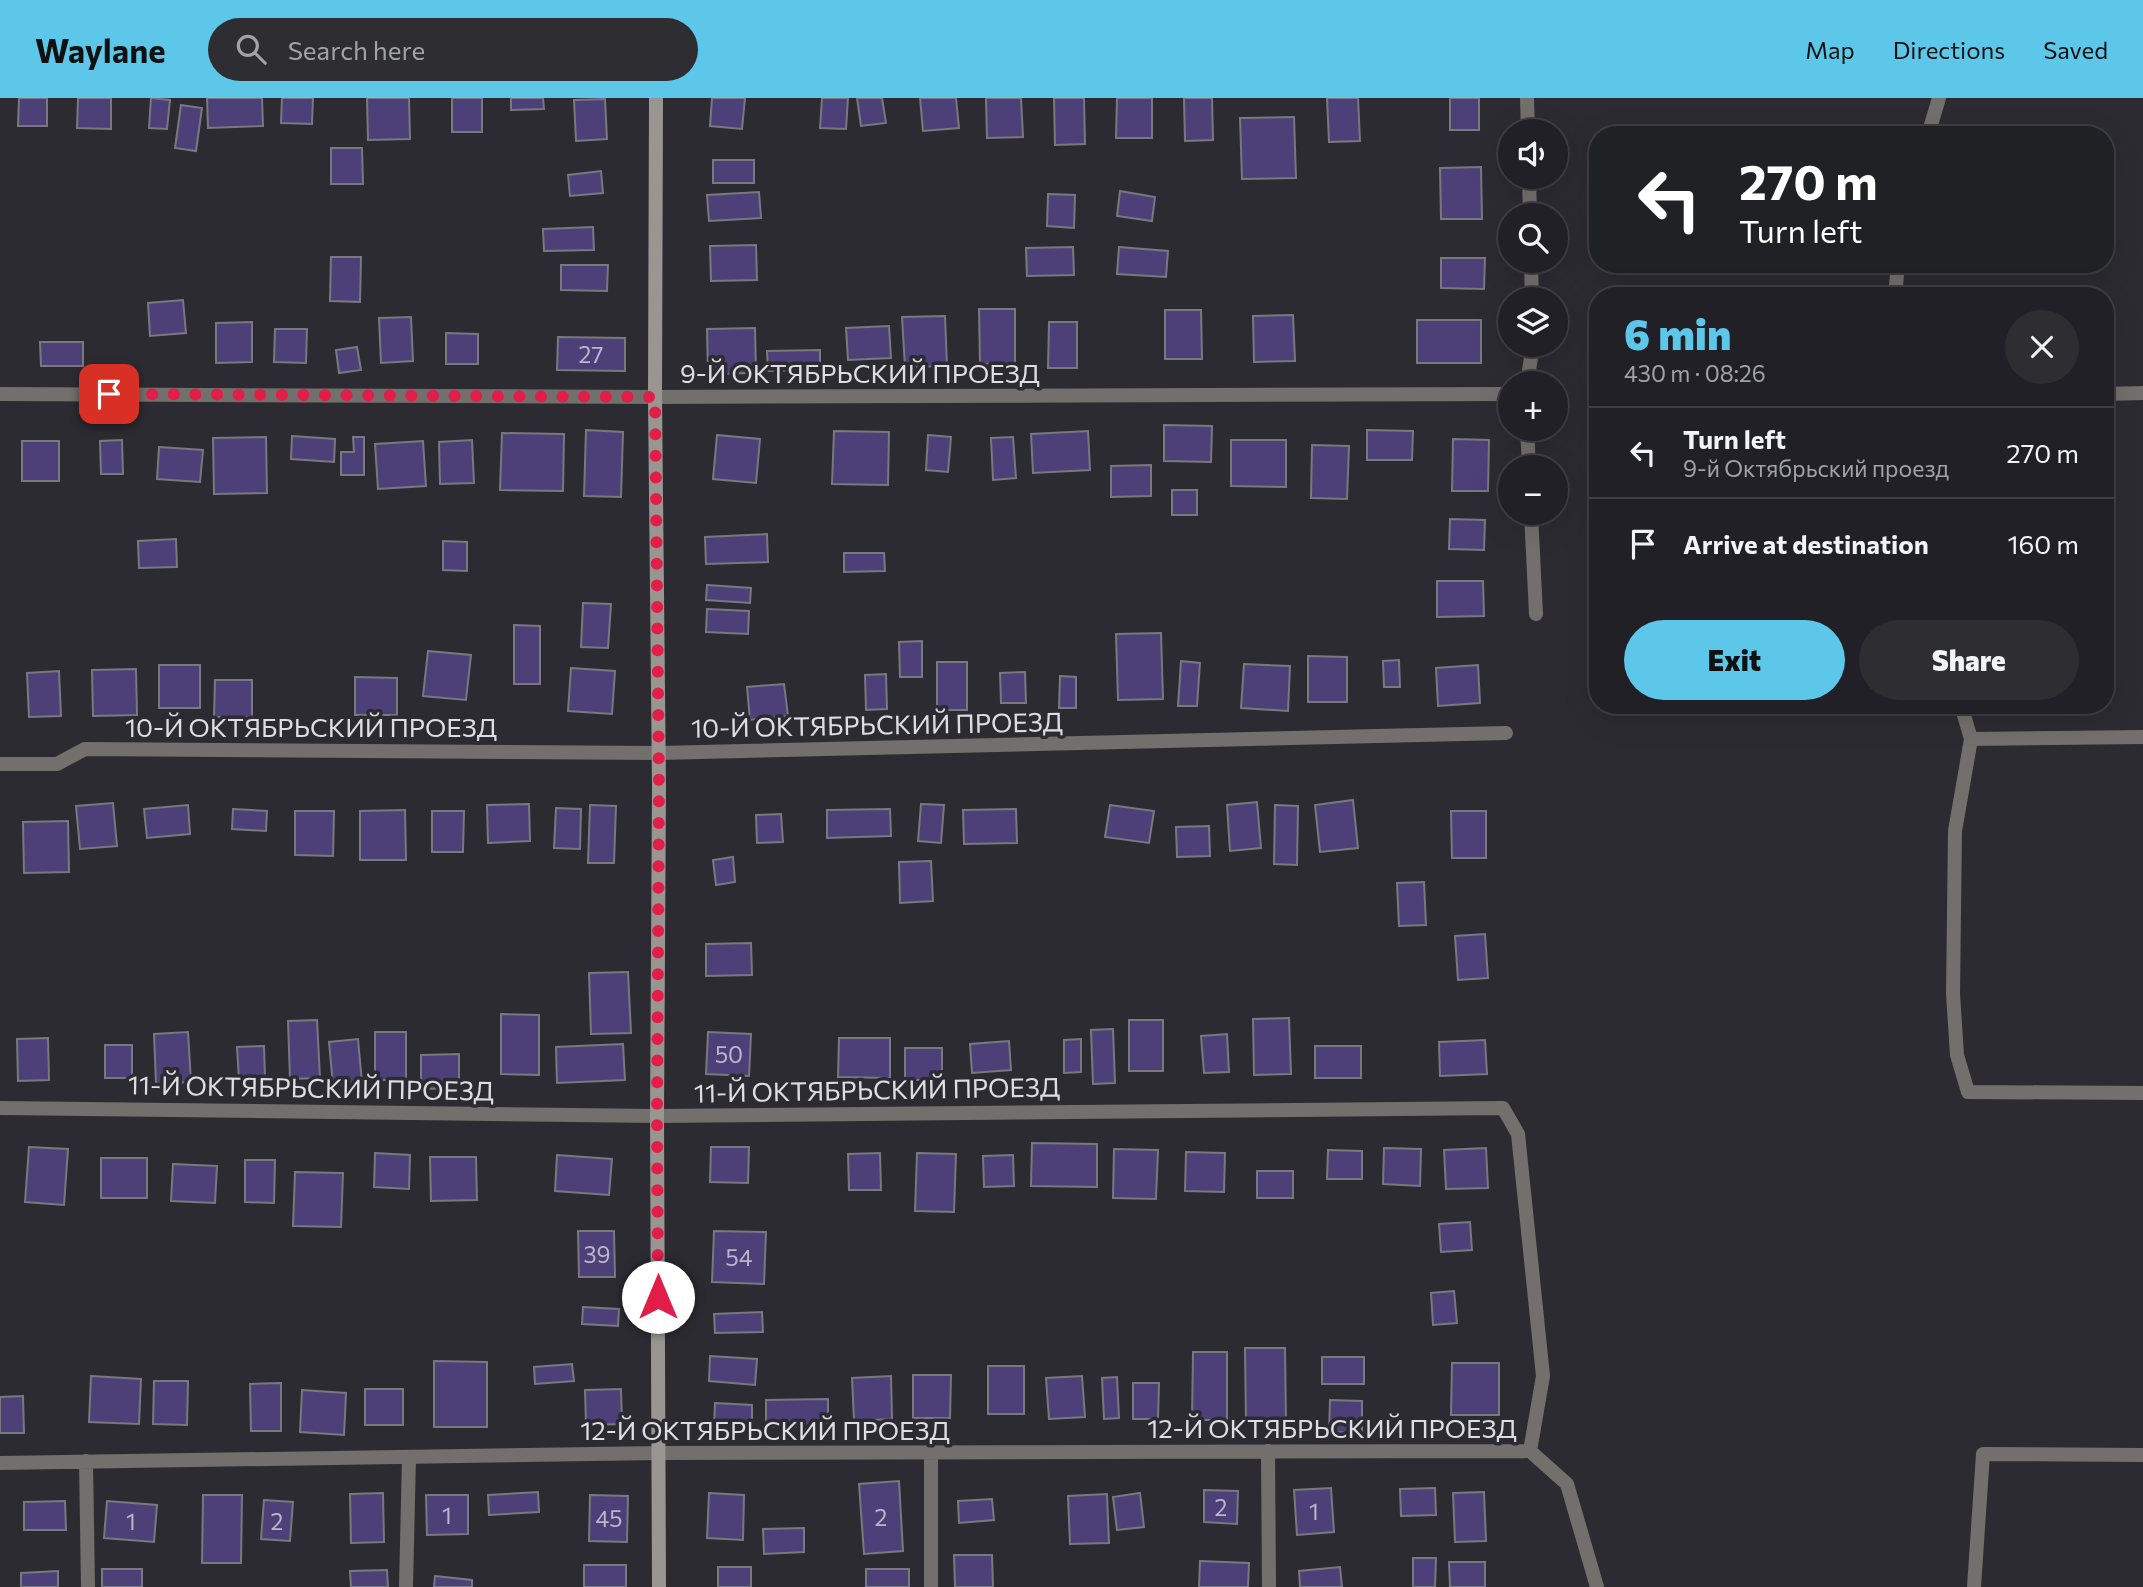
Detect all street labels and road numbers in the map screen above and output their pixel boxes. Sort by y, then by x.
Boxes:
street label: 9-Й ОКТЯБРЬСКИЙ ПРОЕЗД [680,357,1040,388]
street label: 10-Й ОКТЯБРЬСКИЙ ПРОЕЗД [691,705,1063,743]
street label: 10-Й ОКТЯБРЬСКИЙ ПРОЕЗД [125,711,497,742]
street label: 11-Й ОКТЯБРЬСКИЙ ПРОЕЗД [128,1068,494,1106]
street label: 11-Й ОКТЯБРЬСКИЙ ПРОЕЗД [694,1070,1060,1108]
street label: 12-Й ОКТЯБРЬСКИЙ ПРОЕЗД [1147,1412,1517,1443]
street label: 12-Й ОКТЯБРЬСКИЙ ПРОЕЗД [580,1414,950,1445]

